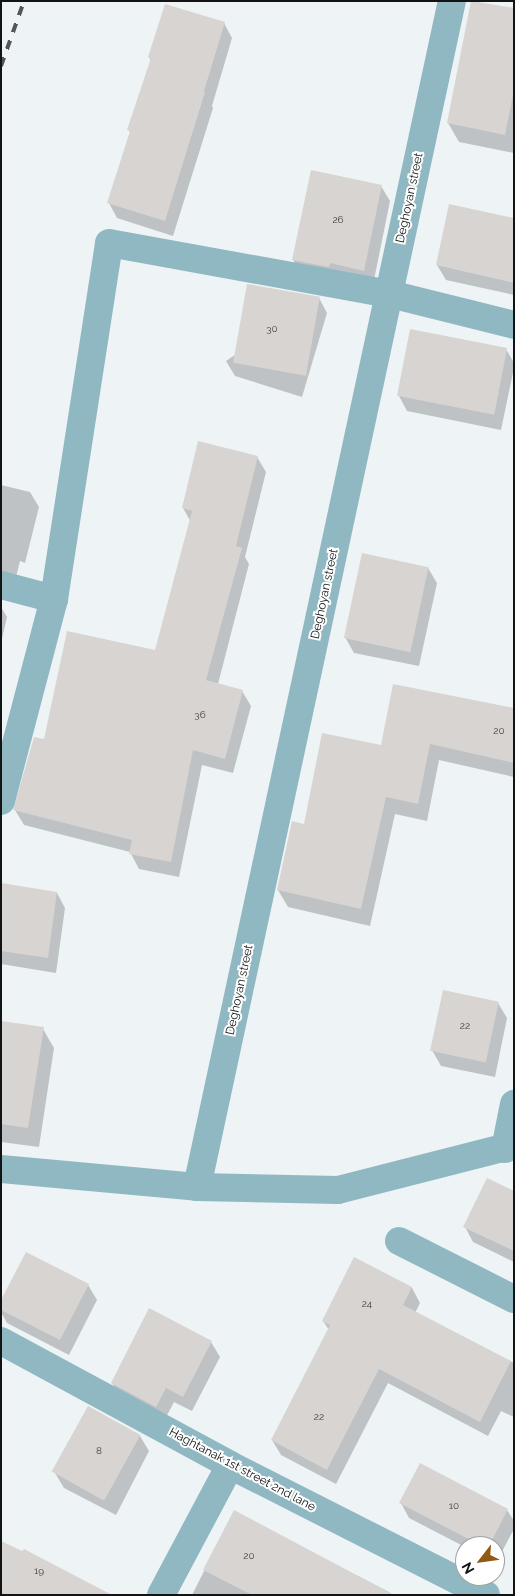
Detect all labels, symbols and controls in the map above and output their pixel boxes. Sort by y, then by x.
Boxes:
street label: Deghoyan street [393,152,427,244]
house number: 26 [332,214,344,226]
house number: 30 [266,323,278,335]
street label: Deghoyan street [308,548,342,640]
house number: 36 [194,709,206,721]
house number: 20 [493,725,505,737]
street label: Deghoyan street [223,944,257,1036]
house number: 22 [460,1020,470,1032]
house number: 24 [362,1298,372,1310]
house number: 22 [314,1411,324,1423]
street label: Haghtanak 1st street 2nd lane [166,1425,318,1515]
house number: 8 [96,1445,102,1457]
house number: 10 [449,1500,459,1512]
north arrow [455,1536,505,1586]
house number: 20 [243,1550,255,1562]
text: N [458,1559,477,1577]
house number: 19 [34,1565,44,1577]

